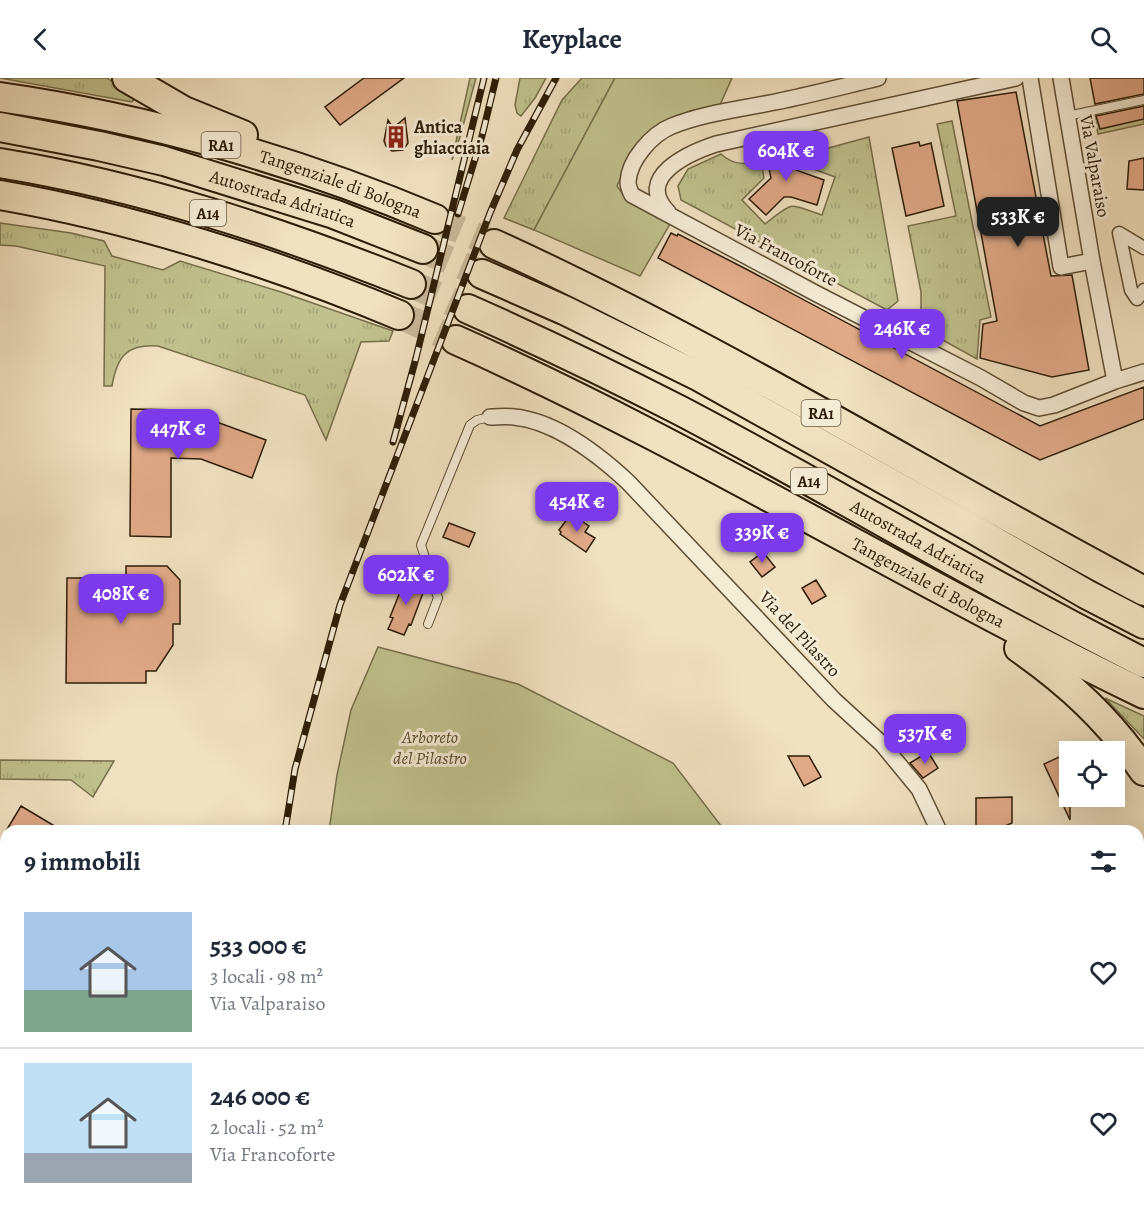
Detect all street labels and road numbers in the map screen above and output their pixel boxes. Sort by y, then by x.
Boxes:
street label: Via Valparaiso [1074,112,1116,219]
road number: RA1 [202,132,240,158]
street label: Tangenziale di Bologna [256,144,426,224]
street label: Autostrada Adriatica [206,164,360,234]
road number: A14 [190,200,226,226]
street label: Via Francoforte [730,217,841,292]
road number: RA1 [802,400,840,426]
road number: A14 [791,468,827,494]
street label: Autostrada Adriatica [845,493,991,589]
street label: Tangenziale di Bologna [847,532,1009,634]
street label: Via del Pilastro [753,585,846,682]

